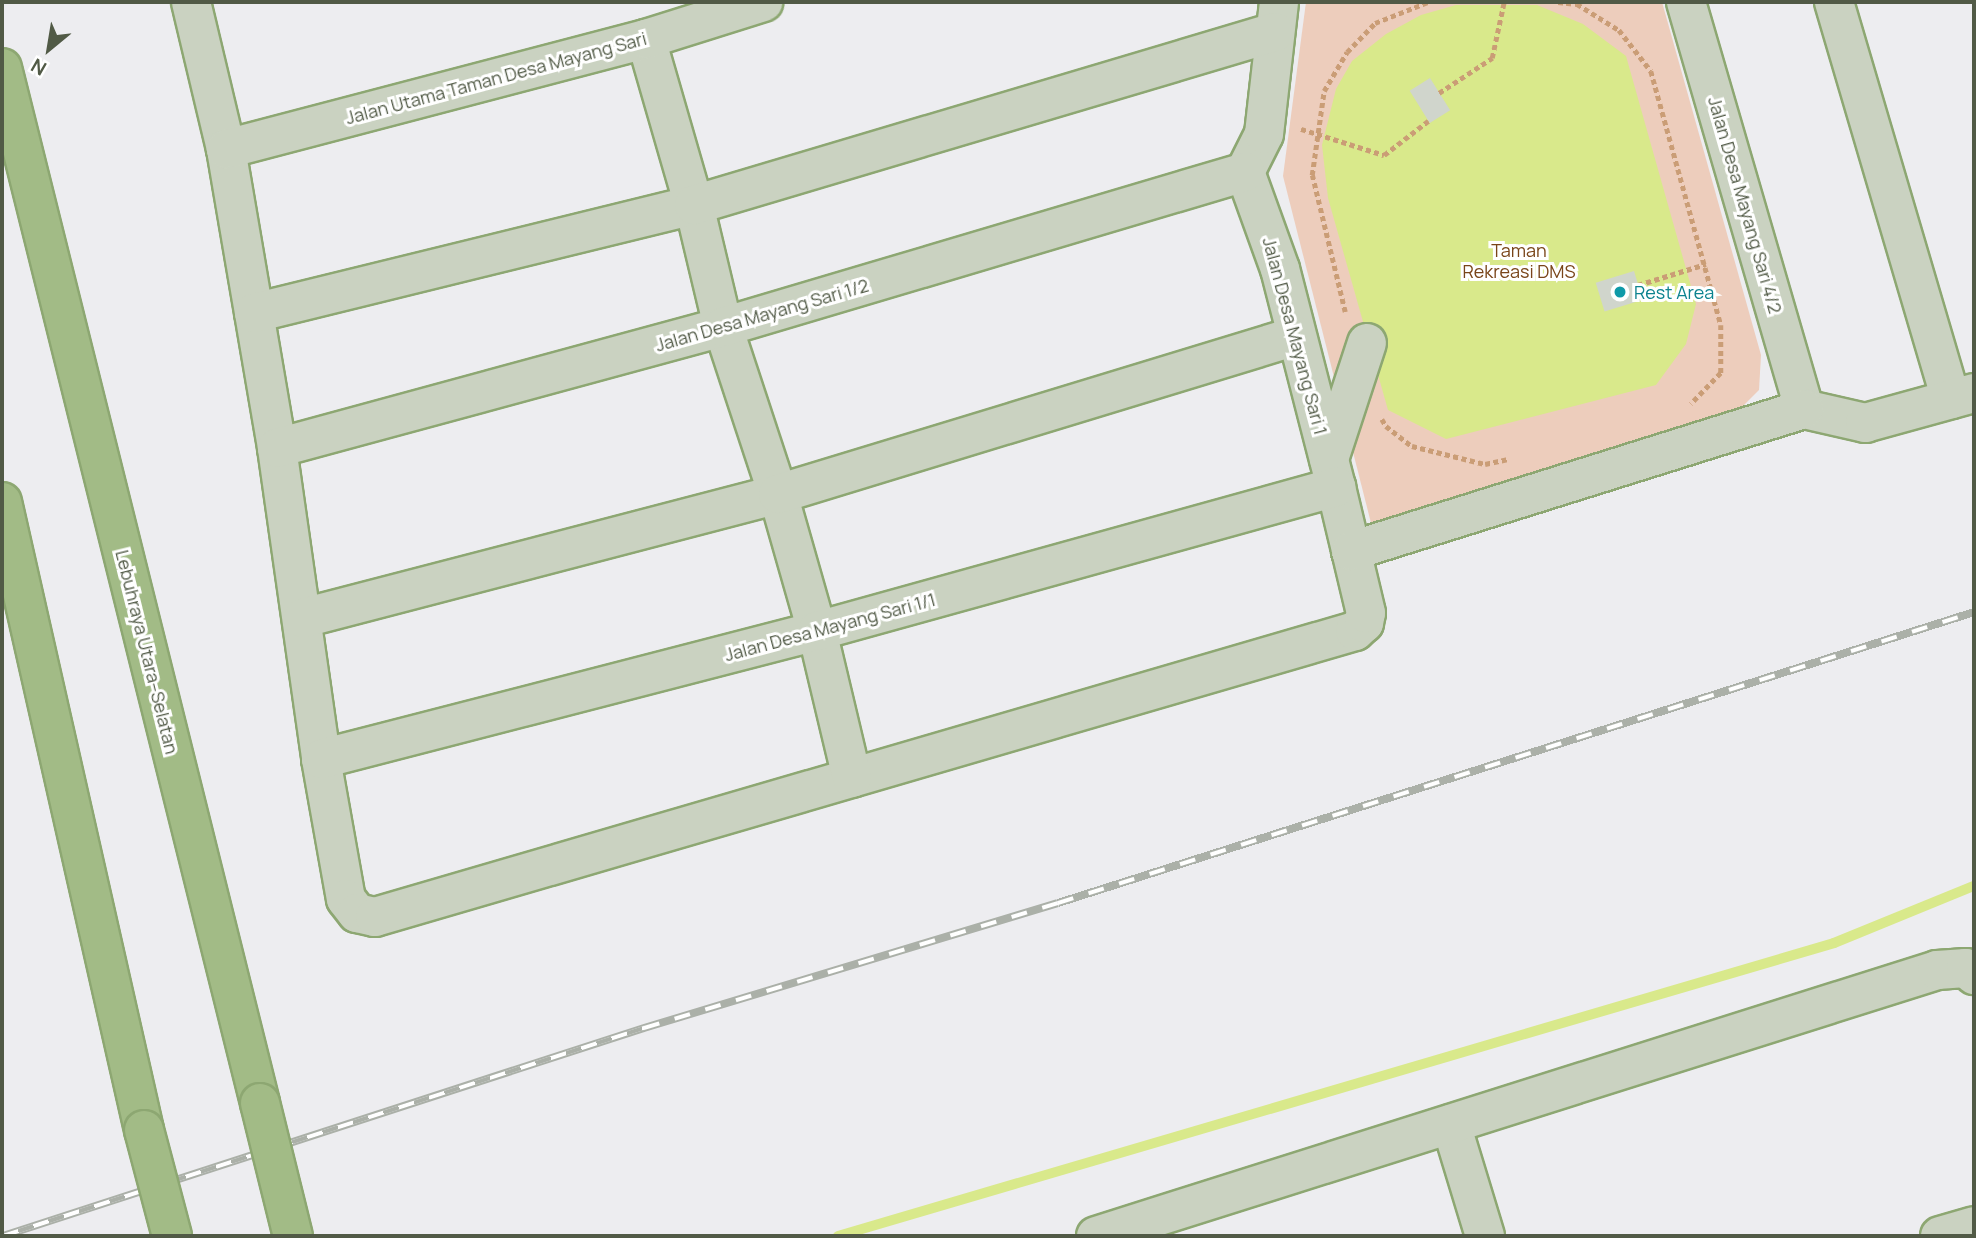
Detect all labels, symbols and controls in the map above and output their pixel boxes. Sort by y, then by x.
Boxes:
north arrow [14,14,84,84]
street label: Jalan Utama Taman Desa Mayang Sari [343,27,649,129]
text: N [26,53,51,82]
street label: Jalan Desa Mayang Sari 4/2 [1704,94,1786,316]
street label: Jalan Desa Mayang Sari 1 [1258,235,1332,437]
park label: Taman Rekreasi DMS [1462,240,1576,282]
street label: Jalan Desa Mayang Sari 1/2 [653,274,871,356]
place label: Rest Area [1634,281,1714,303]
marker: Rest Area [1612,284,1628,300]
street label: Lebuhraya Utara–Selatan [111,548,183,756]
street label: Jalan Desa Mayang Sari 1/1 [722,588,938,666]

